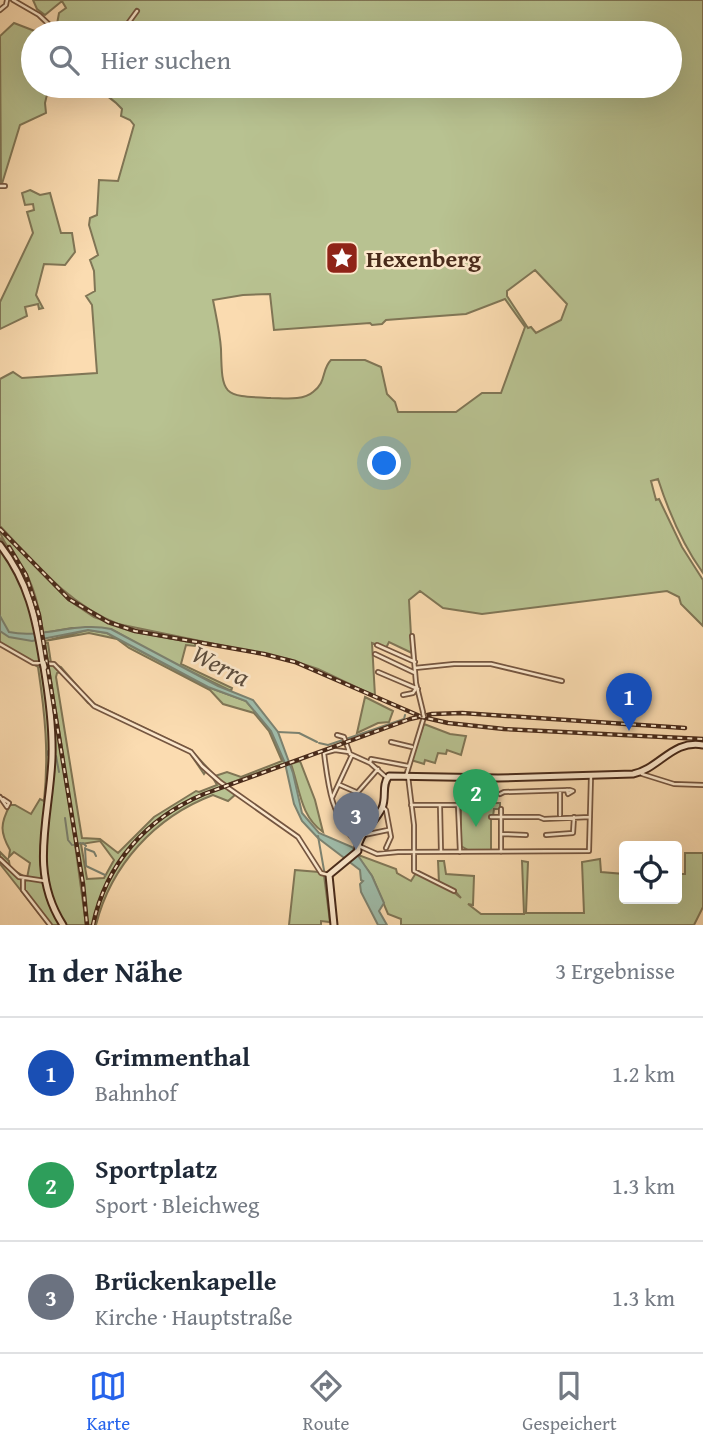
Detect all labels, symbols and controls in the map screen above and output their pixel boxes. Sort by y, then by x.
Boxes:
search box [21,21,682,98]
text: Hier suchen [101,40,231,79]
icon: search [45,41,83,79]
place icon: Hexenberg [323,239,361,277]
place label: Hexenberg [366,241,481,276]
your location [367,446,401,480]
water label: Werra [185,634,257,696]
pin: 1 [606,673,652,731]
pin: 2 [453,769,499,827]
pin: 3 [333,792,379,850]
map controls [619,841,682,904]
button: locate [619,841,682,904]
text: In der Nähe [28,949,183,993]
text: 3 Ergebnisse [555,954,675,987]
text: Grimmenthal [95,1037,250,1076]
text: 1 [45,1057,57,1090]
text: 1.2 km [612,1057,675,1090]
text: Bahnhof [95,1076,177,1109]
text: Sportplatz [95,1149,217,1188]
text: 2 [45,1169,57,1202]
text: 1.3 km [612,1169,675,1202]
text: Sport · Bleichweg [95,1188,260,1221]
text: Brückenkapelle [95,1261,277,1300]
text: 3 [45,1281,57,1314]
text: 1.3 km [612,1281,675,1314]
text: Kirche · Hauptstraße [95,1300,292,1333]
tab: Karte [86,1367,130,1437]
tab: Route [303,1367,349,1437]
tab: Gespeichert [522,1367,617,1437]

